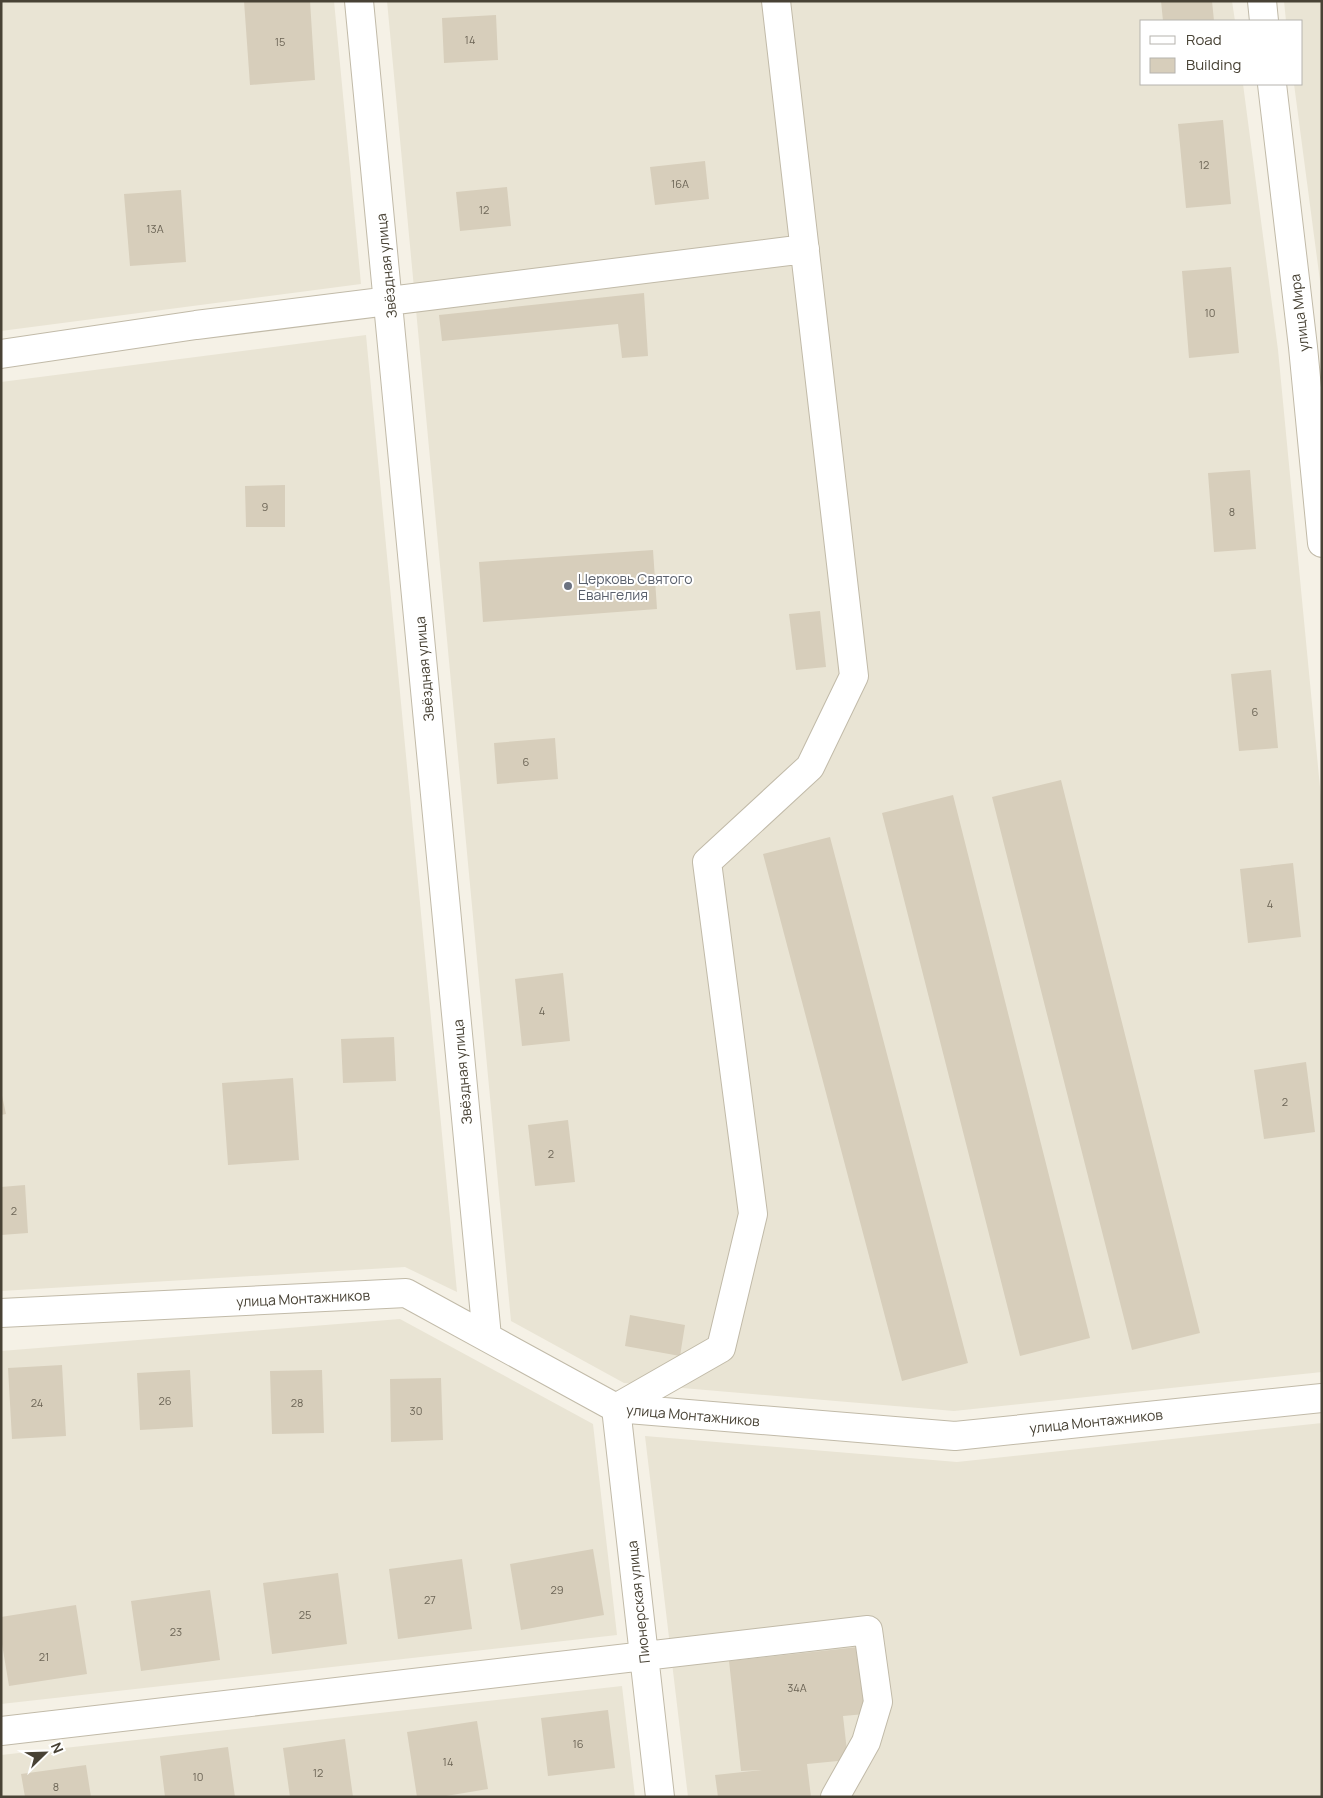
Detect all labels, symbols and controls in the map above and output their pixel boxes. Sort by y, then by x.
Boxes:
legend [1140,20,1303,85]
text: Road [1186,29,1222,50]
house number: 14 [465,32,475,47]
house number: 15 [275,34,285,49]
text: Building [1186,54,1241,75]
house number: 12 [1199,157,1209,172]
house number: 16А [671,176,689,191]
house number: 12 [479,202,489,217]
street label: Звёздная улица [371,213,401,319]
house number: 13А [146,221,164,236]
street label: улица Мира [1285,273,1313,353]
house number: 10 [1204,305,1216,320]
house number: 9 [262,499,269,514]
house number: 8 [1229,504,1235,519]
place label: Церковь Святого Евангелия [578,569,693,604]
marker: Церковь Святого Евангелия [562,580,574,592]
street label: Звёздная улица [410,616,438,722]
house number: 6 [1252,704,1259,719]
house number: 6 [523,754,530,769]
house number: 4 [1267,896,1273,911]
house number: 4 [539,1003,545,1018]
street label: Звёздная улица [448,1019,476,1125]
house number: 2 [1282,1094,1288,1109]
house number: 2 [548,1146,554,1161]
house number: 2 [11,1203,17,1218]
street label: улица Монтажников [236,1285,371,1311]
house number: 26 [158,1393,172,1408]
house number: 24 [31,1395,43,1410]
house number: 28 [291,1395,303,1410]
street label: улица Монтажников [625,1400,761,1430]
house number: 30 [410,1403,422,1418]
street label: улица Монтажников [1028,1405,1164,1437]
street label: Пионерская улица [622,1540,654,1664]
house number: 29 [550,1582,564,1597]
house number: 27 [424,1592,436,1607]
house number: 25 [299,1607,311,1622]
house number: 23 [170,1624,182,1639]
house number: 21 [39,1649,49,1664]
house number: 34А [787,1680,807,1695]
north arrow [20,1728,70,1778]
house number: 16 [572,1736,584,1751]
text: N [47,1739,68,1756]
house number: 14 [443,1754,453,1769]
house number: 12 [313,1765,323,1780]
house number: 10 [192,1769,204,1784]
house number: 8 [53,1779,59,1794]

